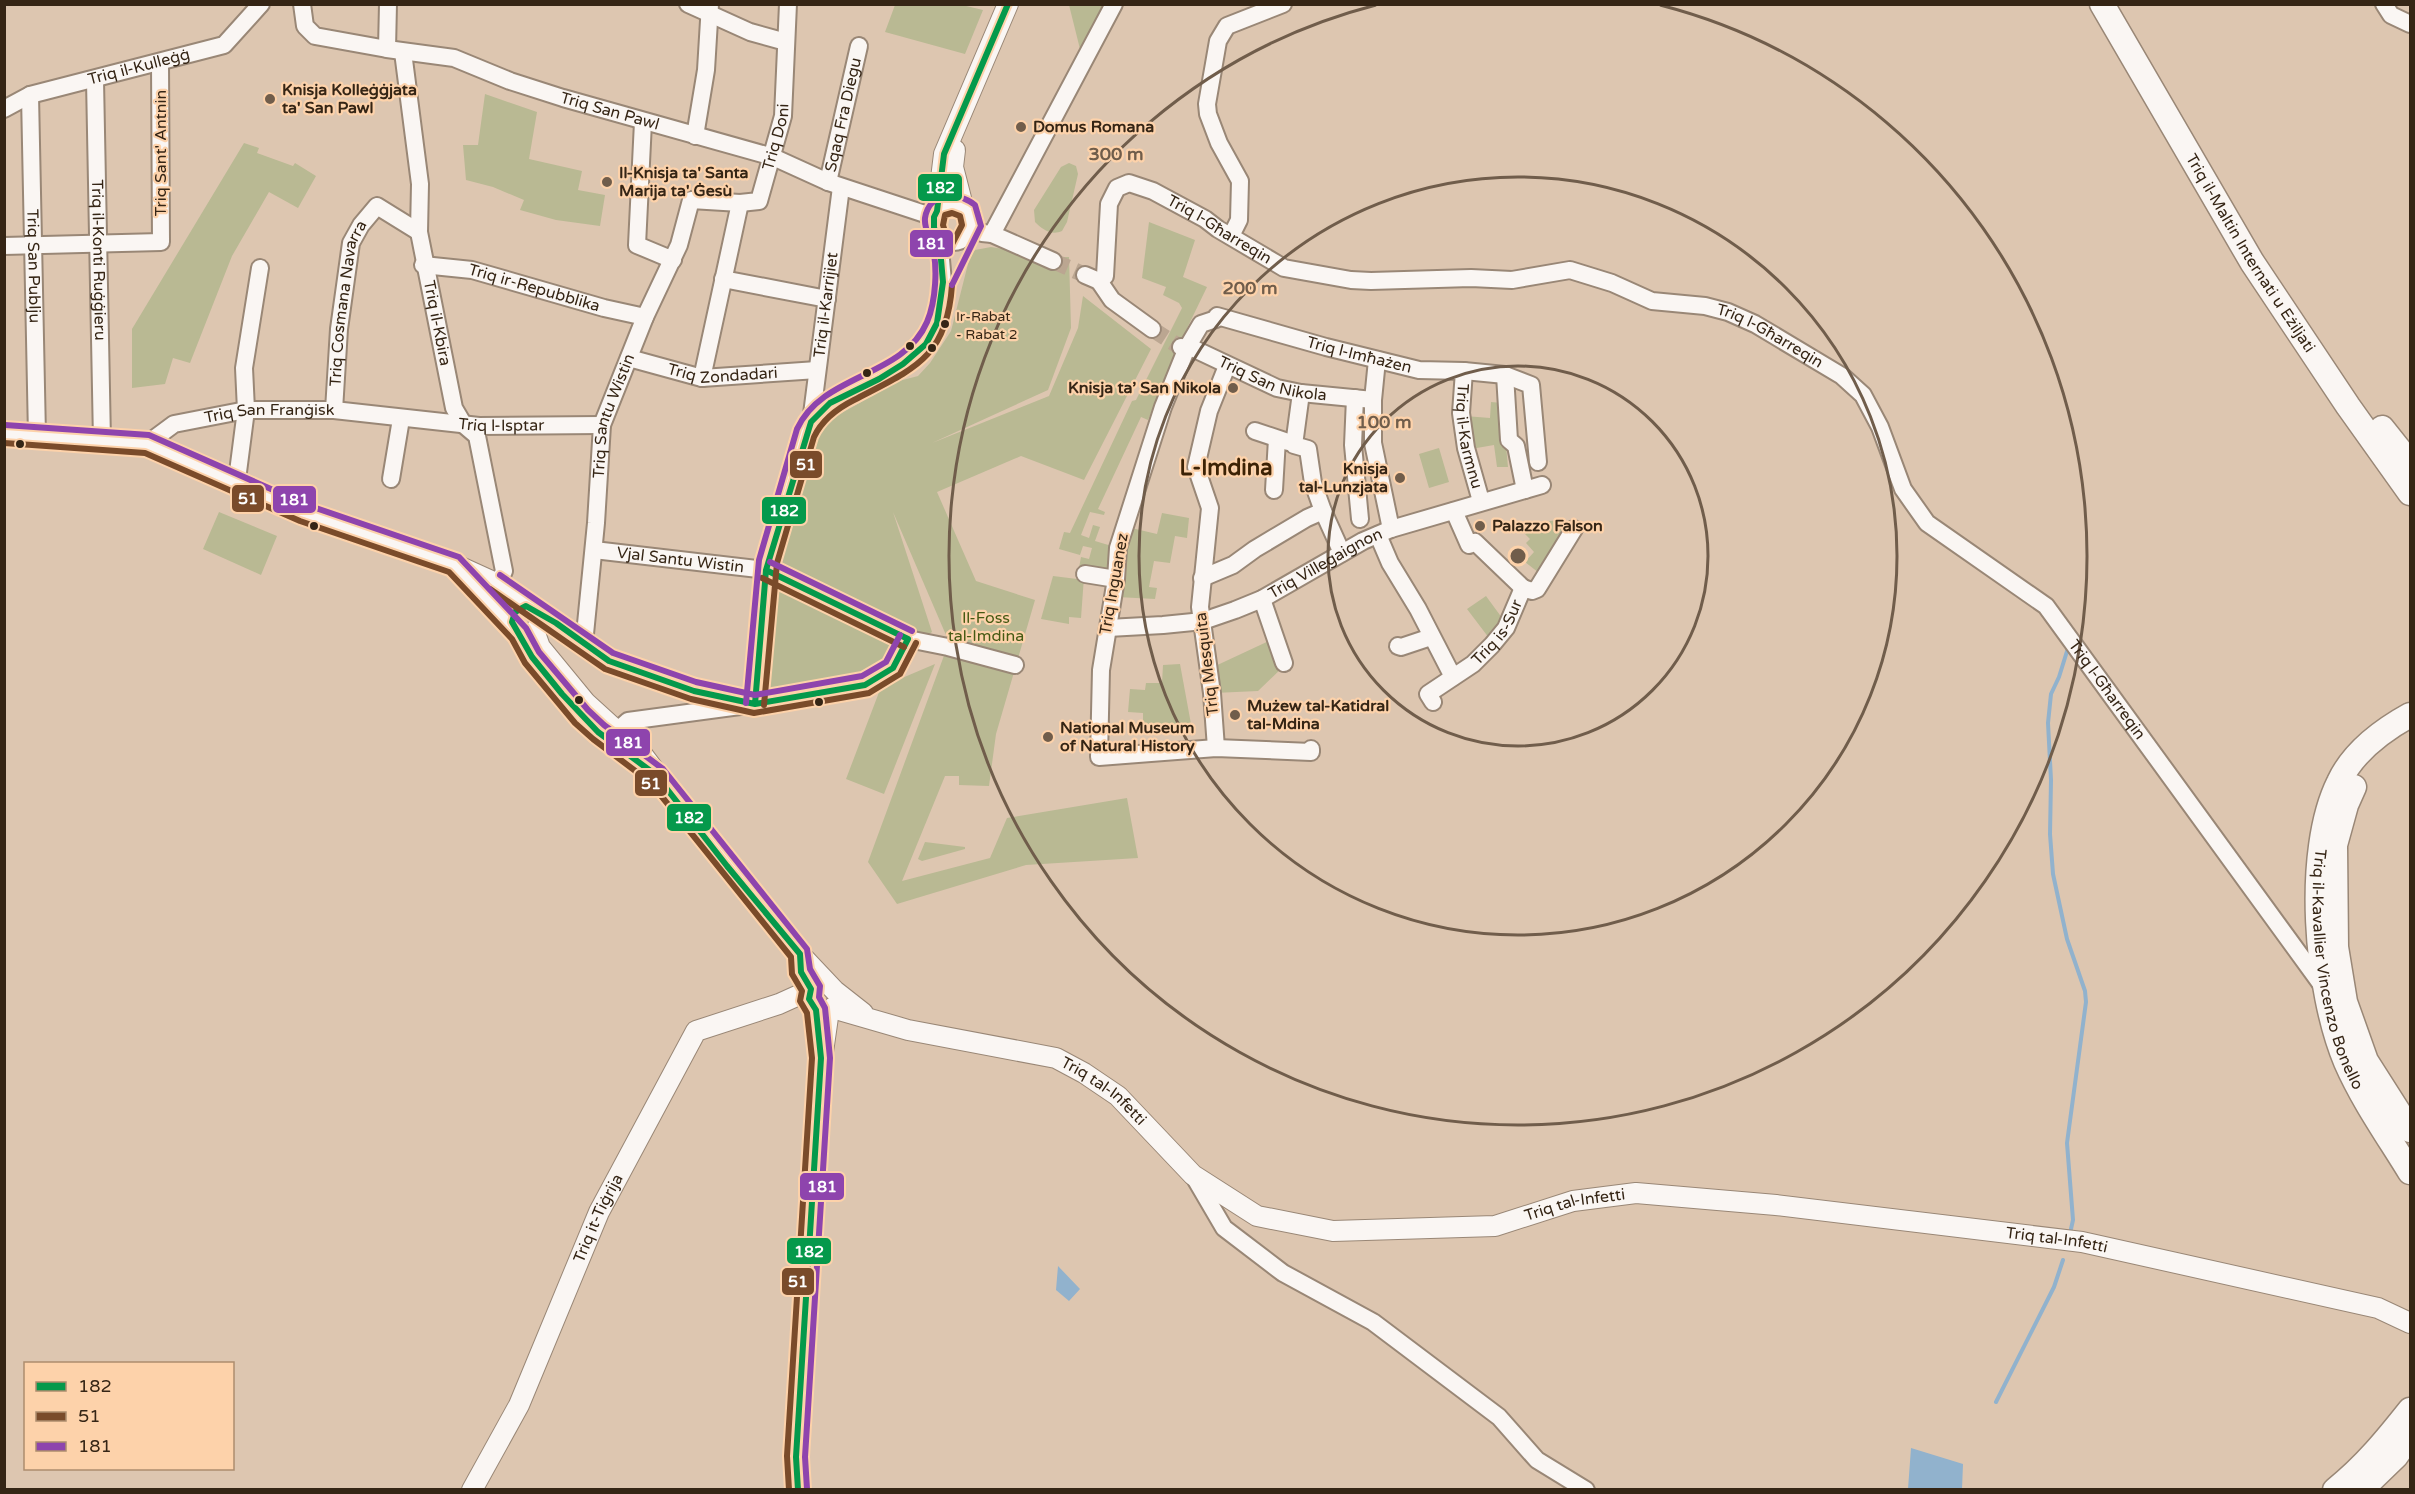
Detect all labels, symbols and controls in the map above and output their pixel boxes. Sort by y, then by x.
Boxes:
street label: Triq il-Kulleġġ [86,44,192,90]
street label: Sqaq Fra Diegu [821,56,866,174]
place label: Knisja Kolleġġjata ta' San Pawl [281,80,417,118]
street label: Triq San Pawl [558,88,662,135]
street label: Triq Sant' Antnin [151,90,171,216]
marker: Knisja Kolleġġjata ta' San Pawl [263,92,277,106]
street label: Triq Doni [758,103,794,173]
place label: Domus Romana [1033,117,1154,137]
marker: Domus Romana [1014,120,1028,134]
text: 300 m [1088,143,1144,165]
street label: Triq il-Maltin Internati u Eżiljati [2181,150,2320,356]
place label: Il-Knisja ta' Santa Marija ta' Ġesù [619,163,749,201]
line badge: 182 [917,173,963,202]
marker: Il-Knisja ta' Santa Marija ta' Ġesù [600,175,614,189]
text: 182 [925,178,955,198]
street label: Triq il-Konti Ruġġieru [87,179,110,341]
street label: Triq l-Għarreqin [1164,191,1275,269]
street label: Triq San Publju [22,209,45,323]
street label: Triq Cosmana Navarra [325,217,372,387]
line badge: 181 [909,229,954,258]
text: 181 [916,234,946,254]
street label: Triq il-Karrijiet [809,251,843,359]
street label: Triq ir-Repubblika [466,259,602,316]
text: 200 m [1222,277,1278,299]
street label: Triq il-Kbira [419,279,455,368]
street label: Triq l-Għarreqin [1714,299,1827,372]
place label: Ir-Rabat - Rabat 2 [956,308,1018,343]
marker: Ir-Rabat - Rabat 2 [939,318,951,330]
street label: Triq l-Imħażen [1304,332,1414,378]
unlabelled marker [904,340,916,352]
unlabelled marker [926,342,938,354]
street label: Triq Santu Wistin [589,351,639,479]
street label: Triq San Nikola [1215,352,1328,405]
street label: Triq Zondadari [665,359,778,388]
unlabelled marker [861,367,873,379]
place label: Knisja ta’ San Nikola [1068,378,1221,398]
marker: Knisja ta’ San Nikola [1226,381,1240,395]
street label: Triq il-Karmnu [1451,383,1487,491]
street label: Triq San Franġisk [203,400,335,428]
text: 100 m [1356,411,1412,433]
street label: Triq l-Isptar [457,414,545,436]
unlabelled marker [14,438,26,450]
line badge: 51 [789,450,823,479]
text: 51 [796,455,816,475]
district label: L-Imdina [1179,455,1273,481]
place label: Knisja tal-Lunzjata [1298,459,1388,497]
marker: Knisja tal-Lunzjata [1393,471,1407,485]
line badge: 51 [231,484,265,513]
line badge: 181 [272,485,317,514]
text: 51 [238,489,258,509]
text: 181 [279,490,309,510]
line badge: 182 [761,496,807,525]
text: 182 [769,501,799,521]
place label: Palazzo Falson [1492,516,1603,536]
marker: Palazzo Falson [1473,519,1487,533]
unlabelled marker [308,520,320,532]
street label: Triq Villegaignon [1265,524,1385,603]
street label: Triq Inguanez [1095,532,1133,636]
street label: Vjal Santu Wistin [616,543,745,577]
centre of rings [1508,546,1528,566]
street label: Triq is-Sur [1467,596,1527,670]
park label: Il-Foss tal-Imdina [948,608,1024,646]
street label: Triq Mesquita [1191,611,1223,717]
street label: Triq l-Għarreqin [2064,636,2150,744]
unlabelled marker [573,694,585,706]
unlabelled marker [813,696,825,708]
place label: Mużew tal-Katidral tal-Mdina [1246,696,1389,734]
marker: Mużew tal-Katidral tal-Mdina [1228,708,1242,722]
place label: National Museum of Natural History [1060,718,1195,756]
line badge: 181 [605,728,651,757]
marker: National Museum of Natural History [1041,730,1055,744]
text: 181 [613,733,643,753]
line badge: 51 [634,769,668,797]
text: 51 [641,774,661,794]
line badge: 182 [666,803,712,832]
text: 182 [674,808,704,828]
street label: Triq il-Kavallier Vincenzo Bonello [2308,848,2368,1093]
street label: Triq tal-Infetti [1057,1052,1151,1130]
street label: Triq it-Tiġrija [569,1170,628,1266]
line badge: 181 [799,1172,845,1201]
text: 181 [807,1177,837,1197]
street label: Triq tal-Infetti [1522,1184,1626,1226]
street label: Triq tal-Infetti [2005,1223,2110,1257]
line badge: 182 [786,1237,832,1265]
text: 182 [794,1242,824,1262]
line badge: 51 [781,1267,815,1296]
text: 51 [788,1272,808,1292]
legend [24,1362,234,1470]
text: 182 [78,1375,112,1397]
text: 51 [78,1405,101,1427]
text: 181 [78,1435,112,1457]

